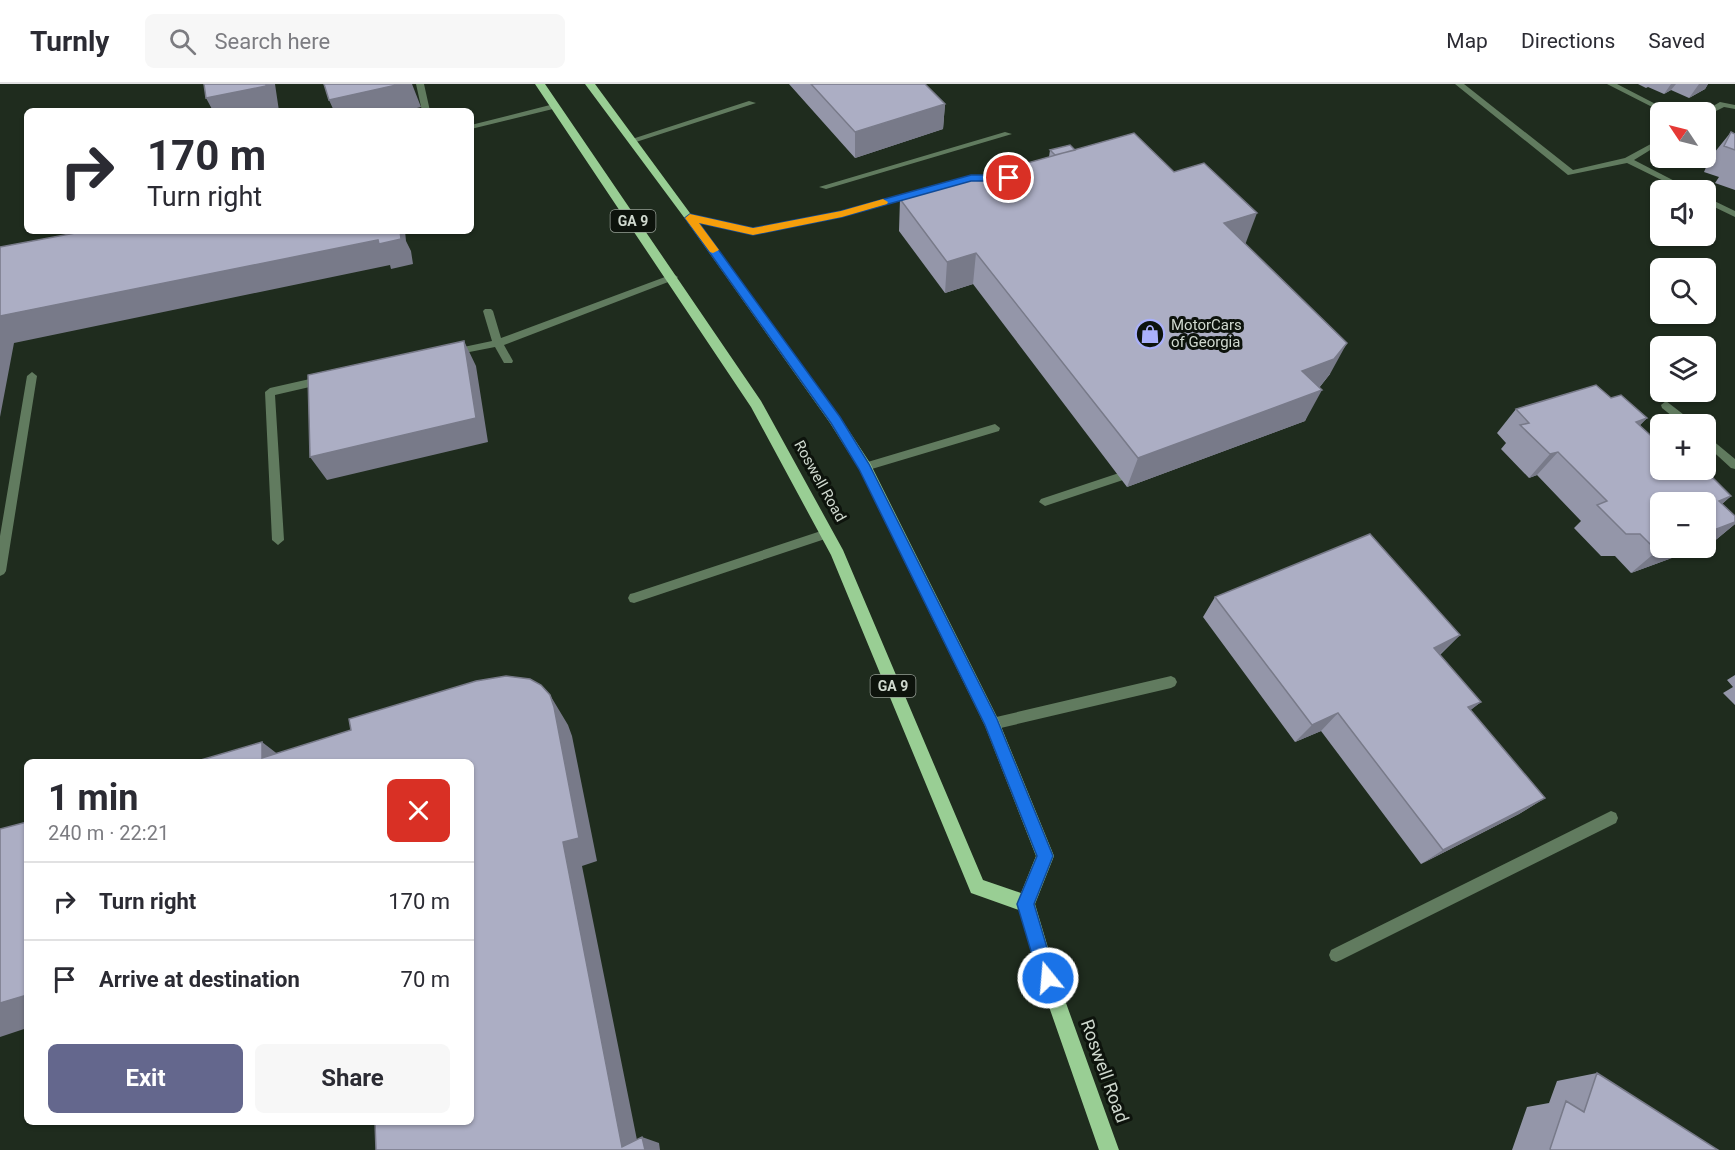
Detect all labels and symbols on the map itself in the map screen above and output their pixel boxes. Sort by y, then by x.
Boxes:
north arrow [1650,102,1716,168]
pin [983,152,1034,203]
road number: GA 9 [610,210,656,232]
place label: MotorCars of Georgia [1171,316,1242,351]
shop icon: MotorCars of Georgia [1134,318,1166,350]
street label: Roswell Road [790,437,850,525]
road number: GA 9 [870,675,916,697]
position arrow [1016,946,1080,1010]
street label: Roswell Road [1077,1017,1133,1125]

